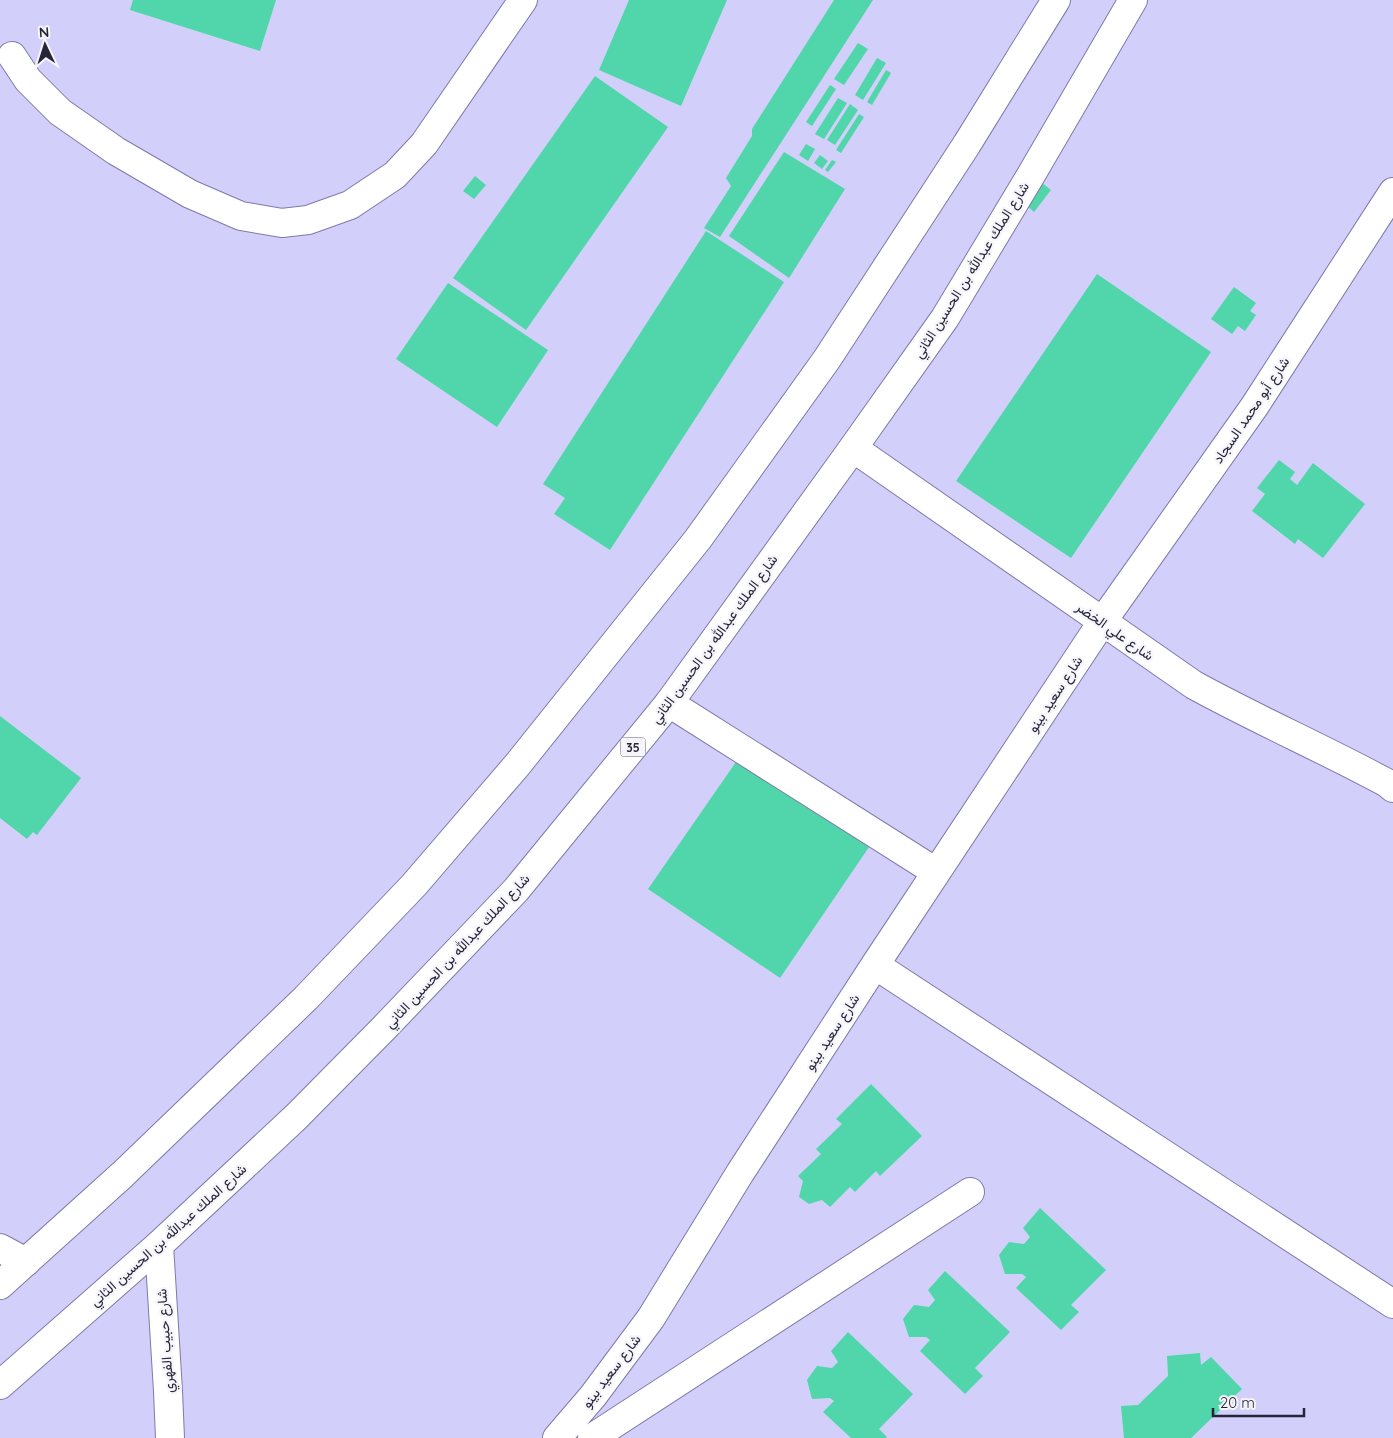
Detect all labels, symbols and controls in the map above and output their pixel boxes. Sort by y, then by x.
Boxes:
north arrow [20,20,70,70]
text: N [38,23,50,41]
street label: شارع الملك عبدالله بن الحسين الثاني [909,178,1035,363]
street label: شارع أبو محمد السجاد [1209,353,1295,468]
street label: شارع الملك عبدالله بن الحسين الثاني [647,551,784,729]
street label: شارع علي الخضر [1070,597,1157,667]
street label: شارع سعيد بينو [1024,652,1088,737]
road number: 35 [620,738,646,756]
street label: شارع الملك عبدالله بن الحسين الثاني [381,870,536,1034]
street label: شارع سعيد بينو [801,990,865,1075]
street label: شارع الملك عبدالله بن الحسين الثاني [86,1160,252,1312]
street label: شارع حبيب الفهري [152,1288,181,1394]
street label: شارع سعيد بينو [577,1331,646,1413]
scale bar [1213,1386,1304,1418]
text: 20 m [1220,1393,1255,1412]

